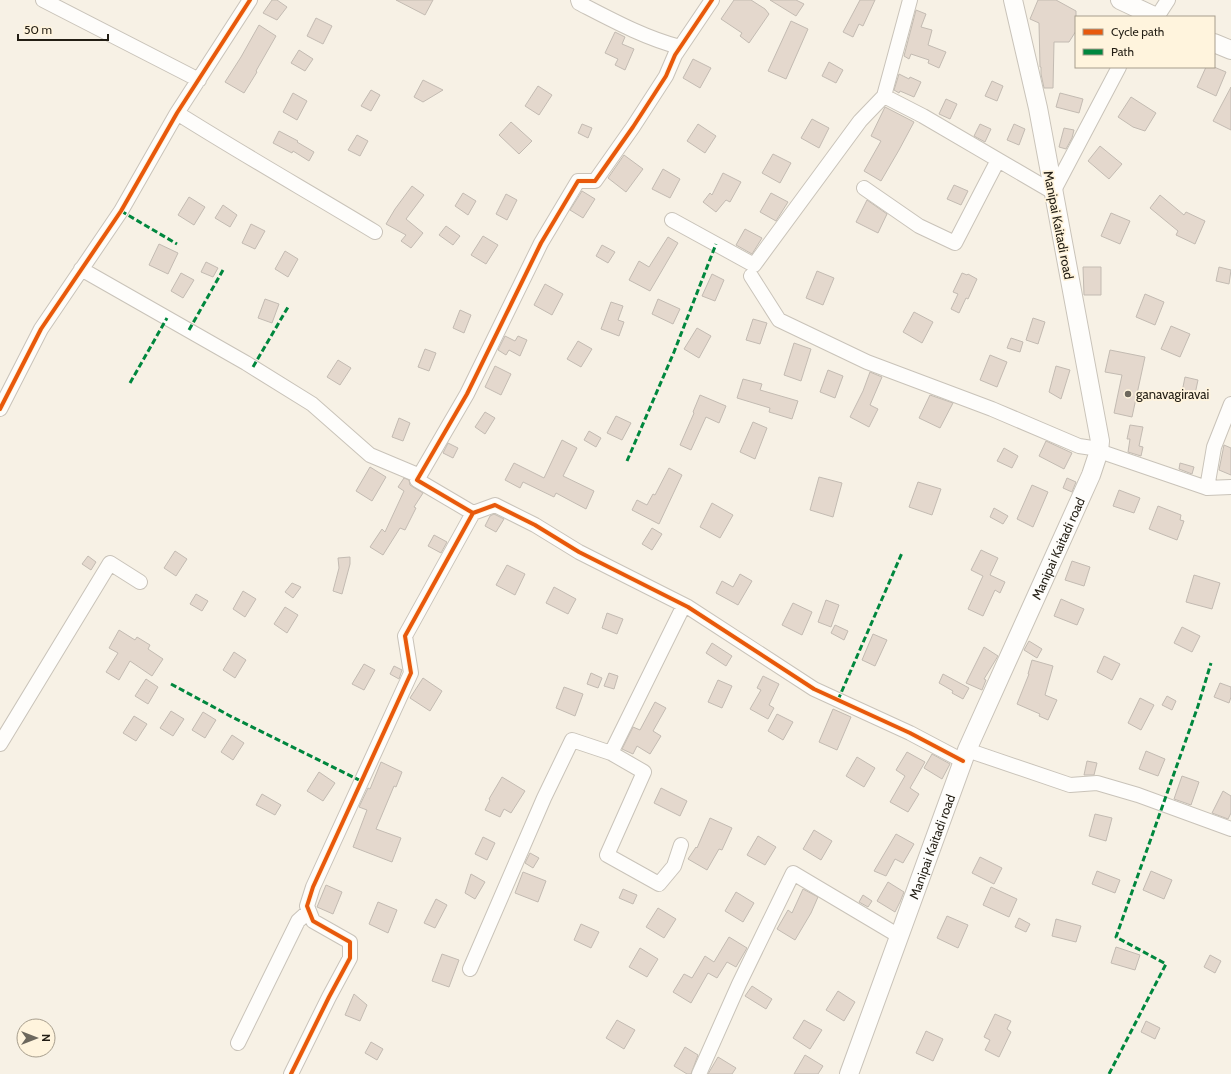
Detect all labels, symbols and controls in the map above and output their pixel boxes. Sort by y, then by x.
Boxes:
scale bar [18,16,108,42]
legend [1075,16,1215,68]
text: 50 m [24,22,52,37]
text: Cycle path [1111,24,1164,39]
text: Path [1111,44,1134,59]
street label: Manipai Kaitadi road [1041,169,1077,281]
place label: ganavagiravai [1136,386,1209,402]
marker: ganavagiravai [1123,389,1133,399]
street label: Manipai Kaitadi road [1028,495,1088,602]
street label: Manipai Kaitadi road [905,792,958,901]
north arrow [16,1018,56,1058]
text: N [39,1034,53,1042]

